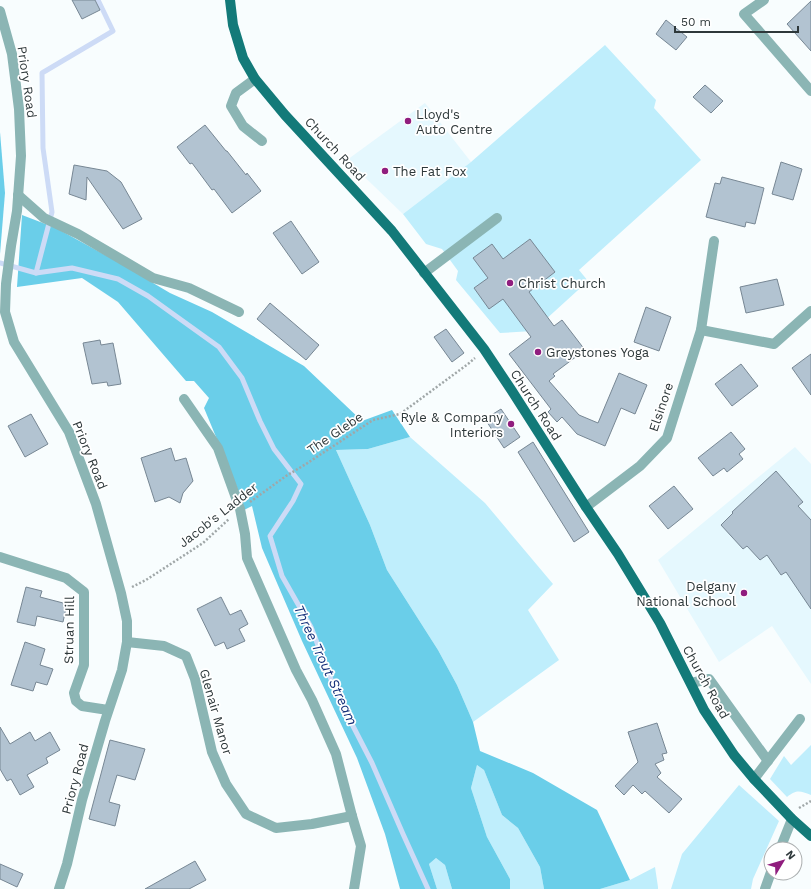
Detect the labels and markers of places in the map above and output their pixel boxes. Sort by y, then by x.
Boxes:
place label: Lloyd's Auto Centre [416,107,493,137]
marker: Lloyd's Auto Centre [403,116,413,126]
place label: The Fat Fox [393,164,467,179]
marker: The Fat Fox [380,166,390,176]
place label: Christ Church [518,276,606,291]
marker: Christ Church [505,278,515,288]
place label: Greystones Yoga [546,345,650,360]
marker: Greystones Yoga [533,347,543,357]
place label: Ryle & Company Interiors [400,410,503,440]
marker: Ryle & Company Interiors [506,419,516,429]
place label: Delgany National School [636,579,736,609]
marker: Delgany National School [739,588,749,598]

